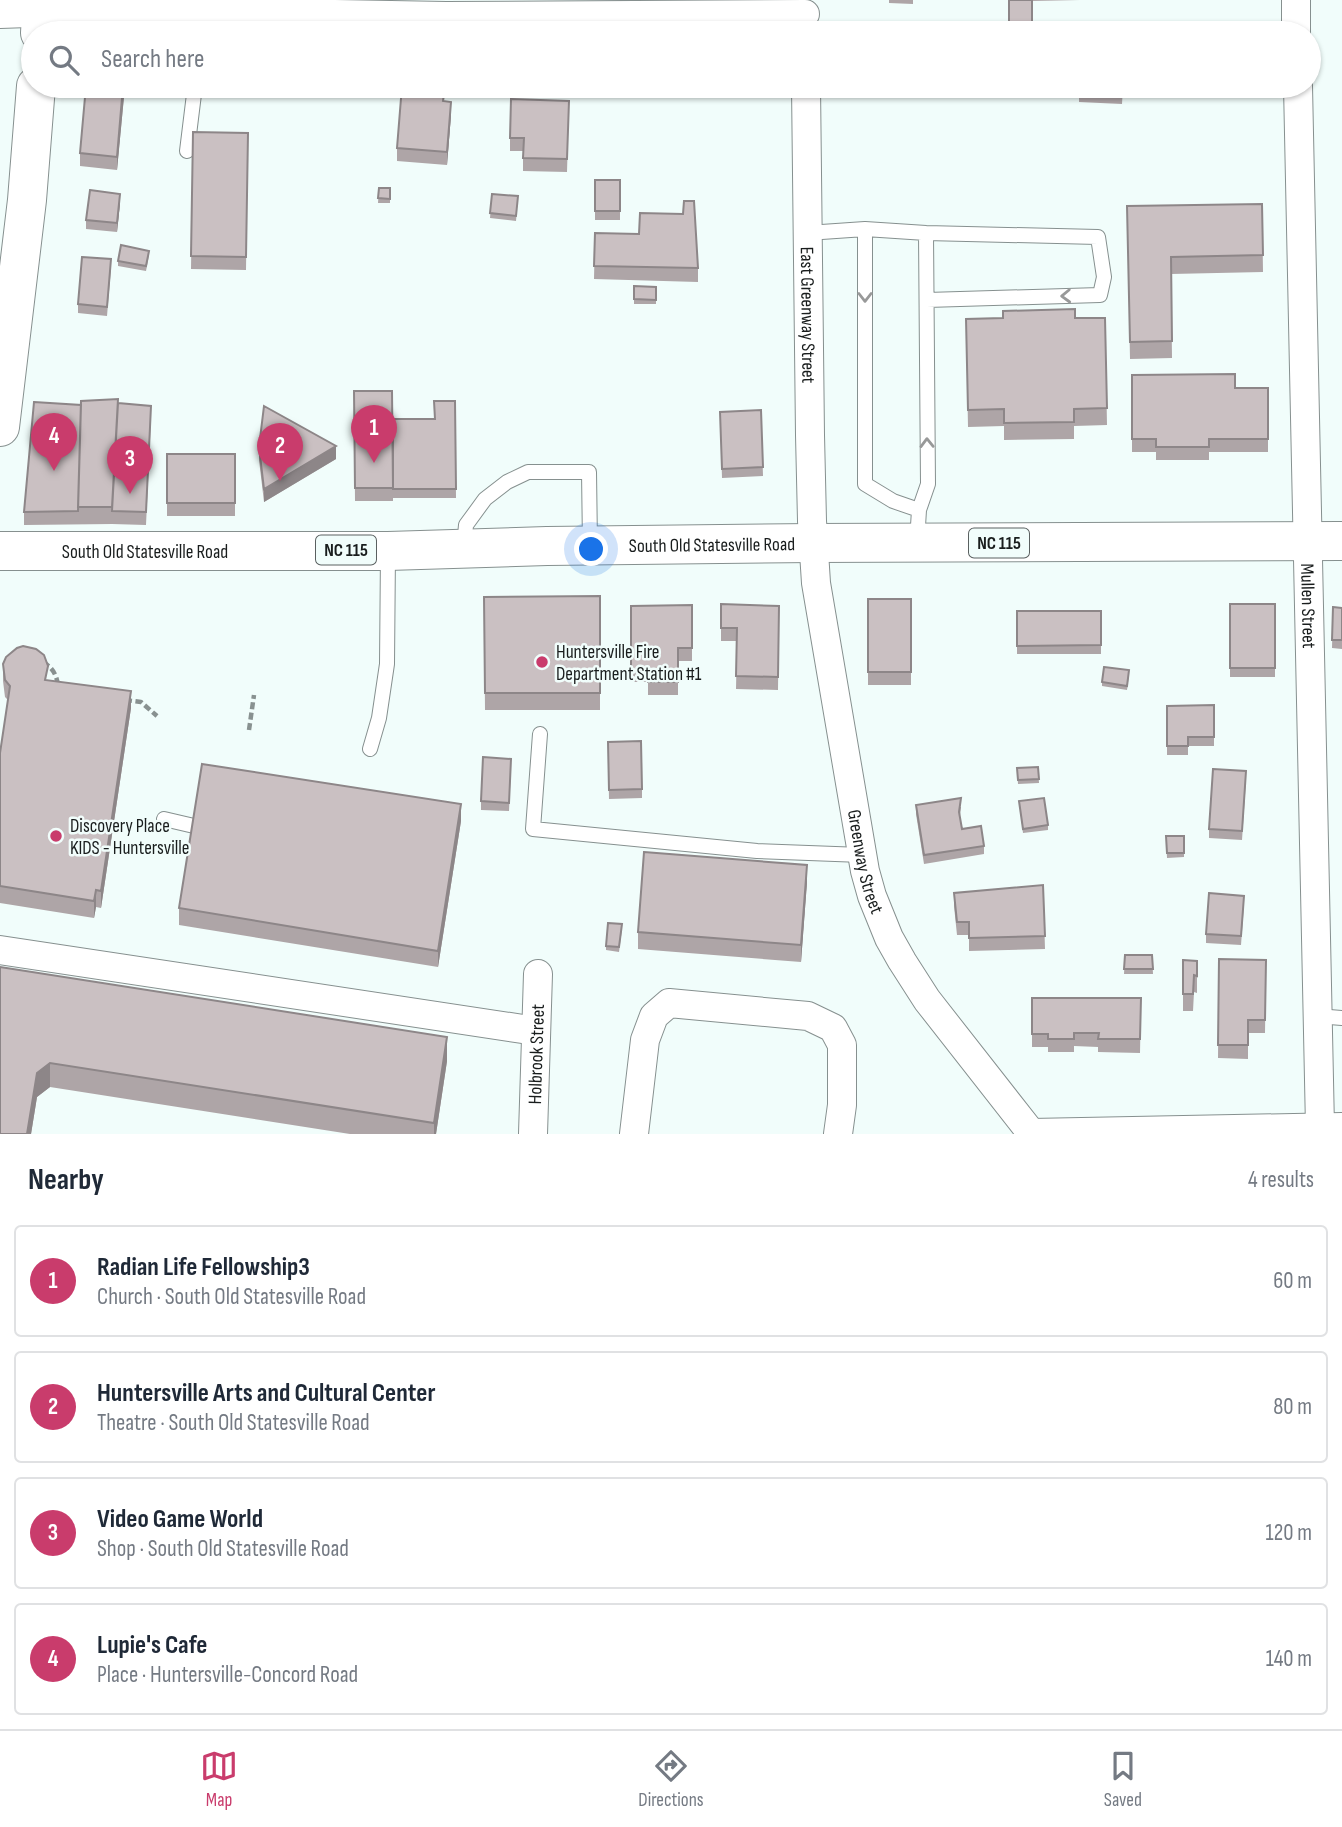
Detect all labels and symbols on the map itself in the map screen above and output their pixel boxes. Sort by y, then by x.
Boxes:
street label: East Greenway Street [795,246,819,384]
one-way arrow [1060,288,1071,304]
one-way arrow [857,293,873,303]
pin: 1 [351,405,397,463]
pin: 4 [31,413,77,471]
pin: 2 [257,423,303,481]
pin: 3 [107,436,153,494]
one-way arrow [919,437,935,448]
road number: NC 115 [969,528,1029,558]
your location [574,532,608,566]
street label: South Old Statesville Road [629,533,795,558]
road number: NC 115 [316,536,376,564]
street label: South Old Statesville Road [62,541,228,564]
street label: Mullen Street [1295,563,1320,649]
place label: Huntersville Fire Department Station #1 [556,641,702,686]
marker: Huntersville Fire Department Station #1 [534,654,550,670]
street label: Greenway Street [842,808,888,918]
place label: Discovery Place KIDS - Huntersville [70,815,189,860]
marker: Discovery Place KIDS - Huntersville [48,828,64,844]
street label: Holbrook Street [524,1003,550,1105]

